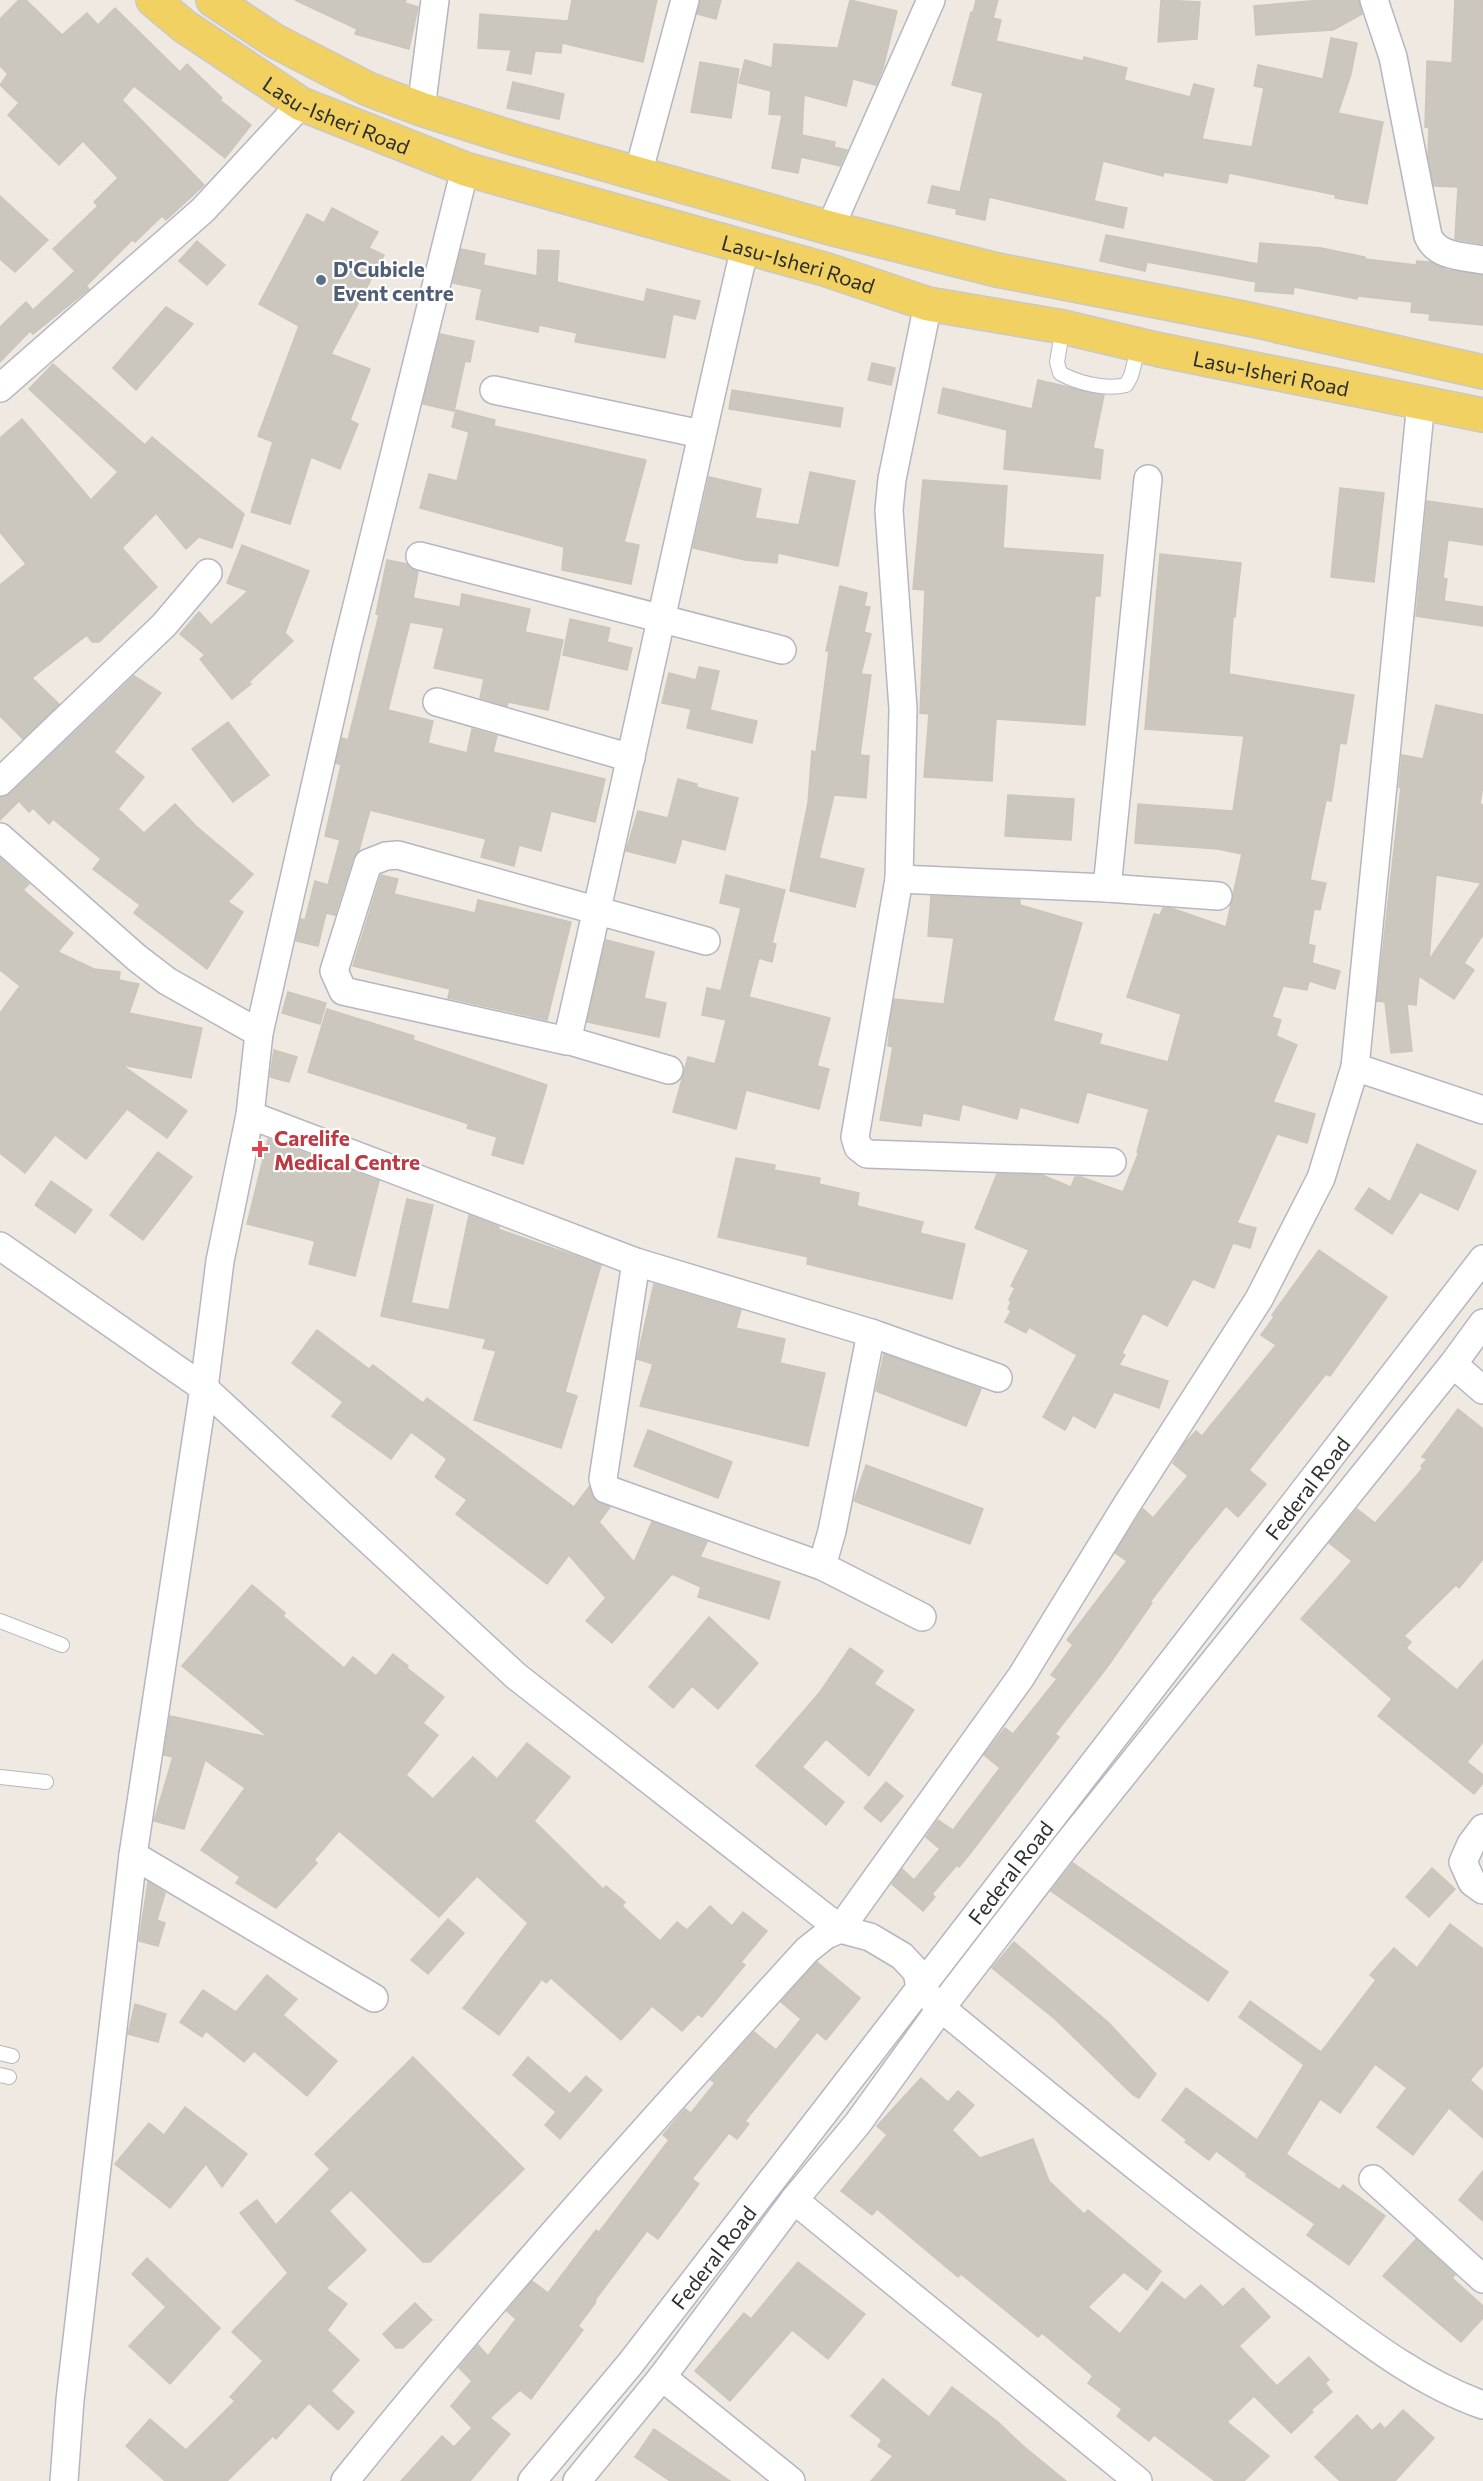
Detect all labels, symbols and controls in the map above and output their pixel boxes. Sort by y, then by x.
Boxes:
street label: Lasu-Isheri Road [259,70,414,158]
street label: Lasu-Isheri Road [719,229,878,298]
place label: D'Cubicle Event centre [333,256,454,305]
marker: D'Cubicle Event centre [314,273,328,287]
street label: Lasu-Isheri Road [1191,344,1351,400]
place label: Carelife Medical Centre [274,1125,420,1174]
marker: Carelife Medical Centre [251,1140,269,1158]
street label: Federal Road [1259,1431,1354,1544]
street label: Federal Road [962,1816,1057,1929]
street label: Federal Road [665,2200,760,2313]

